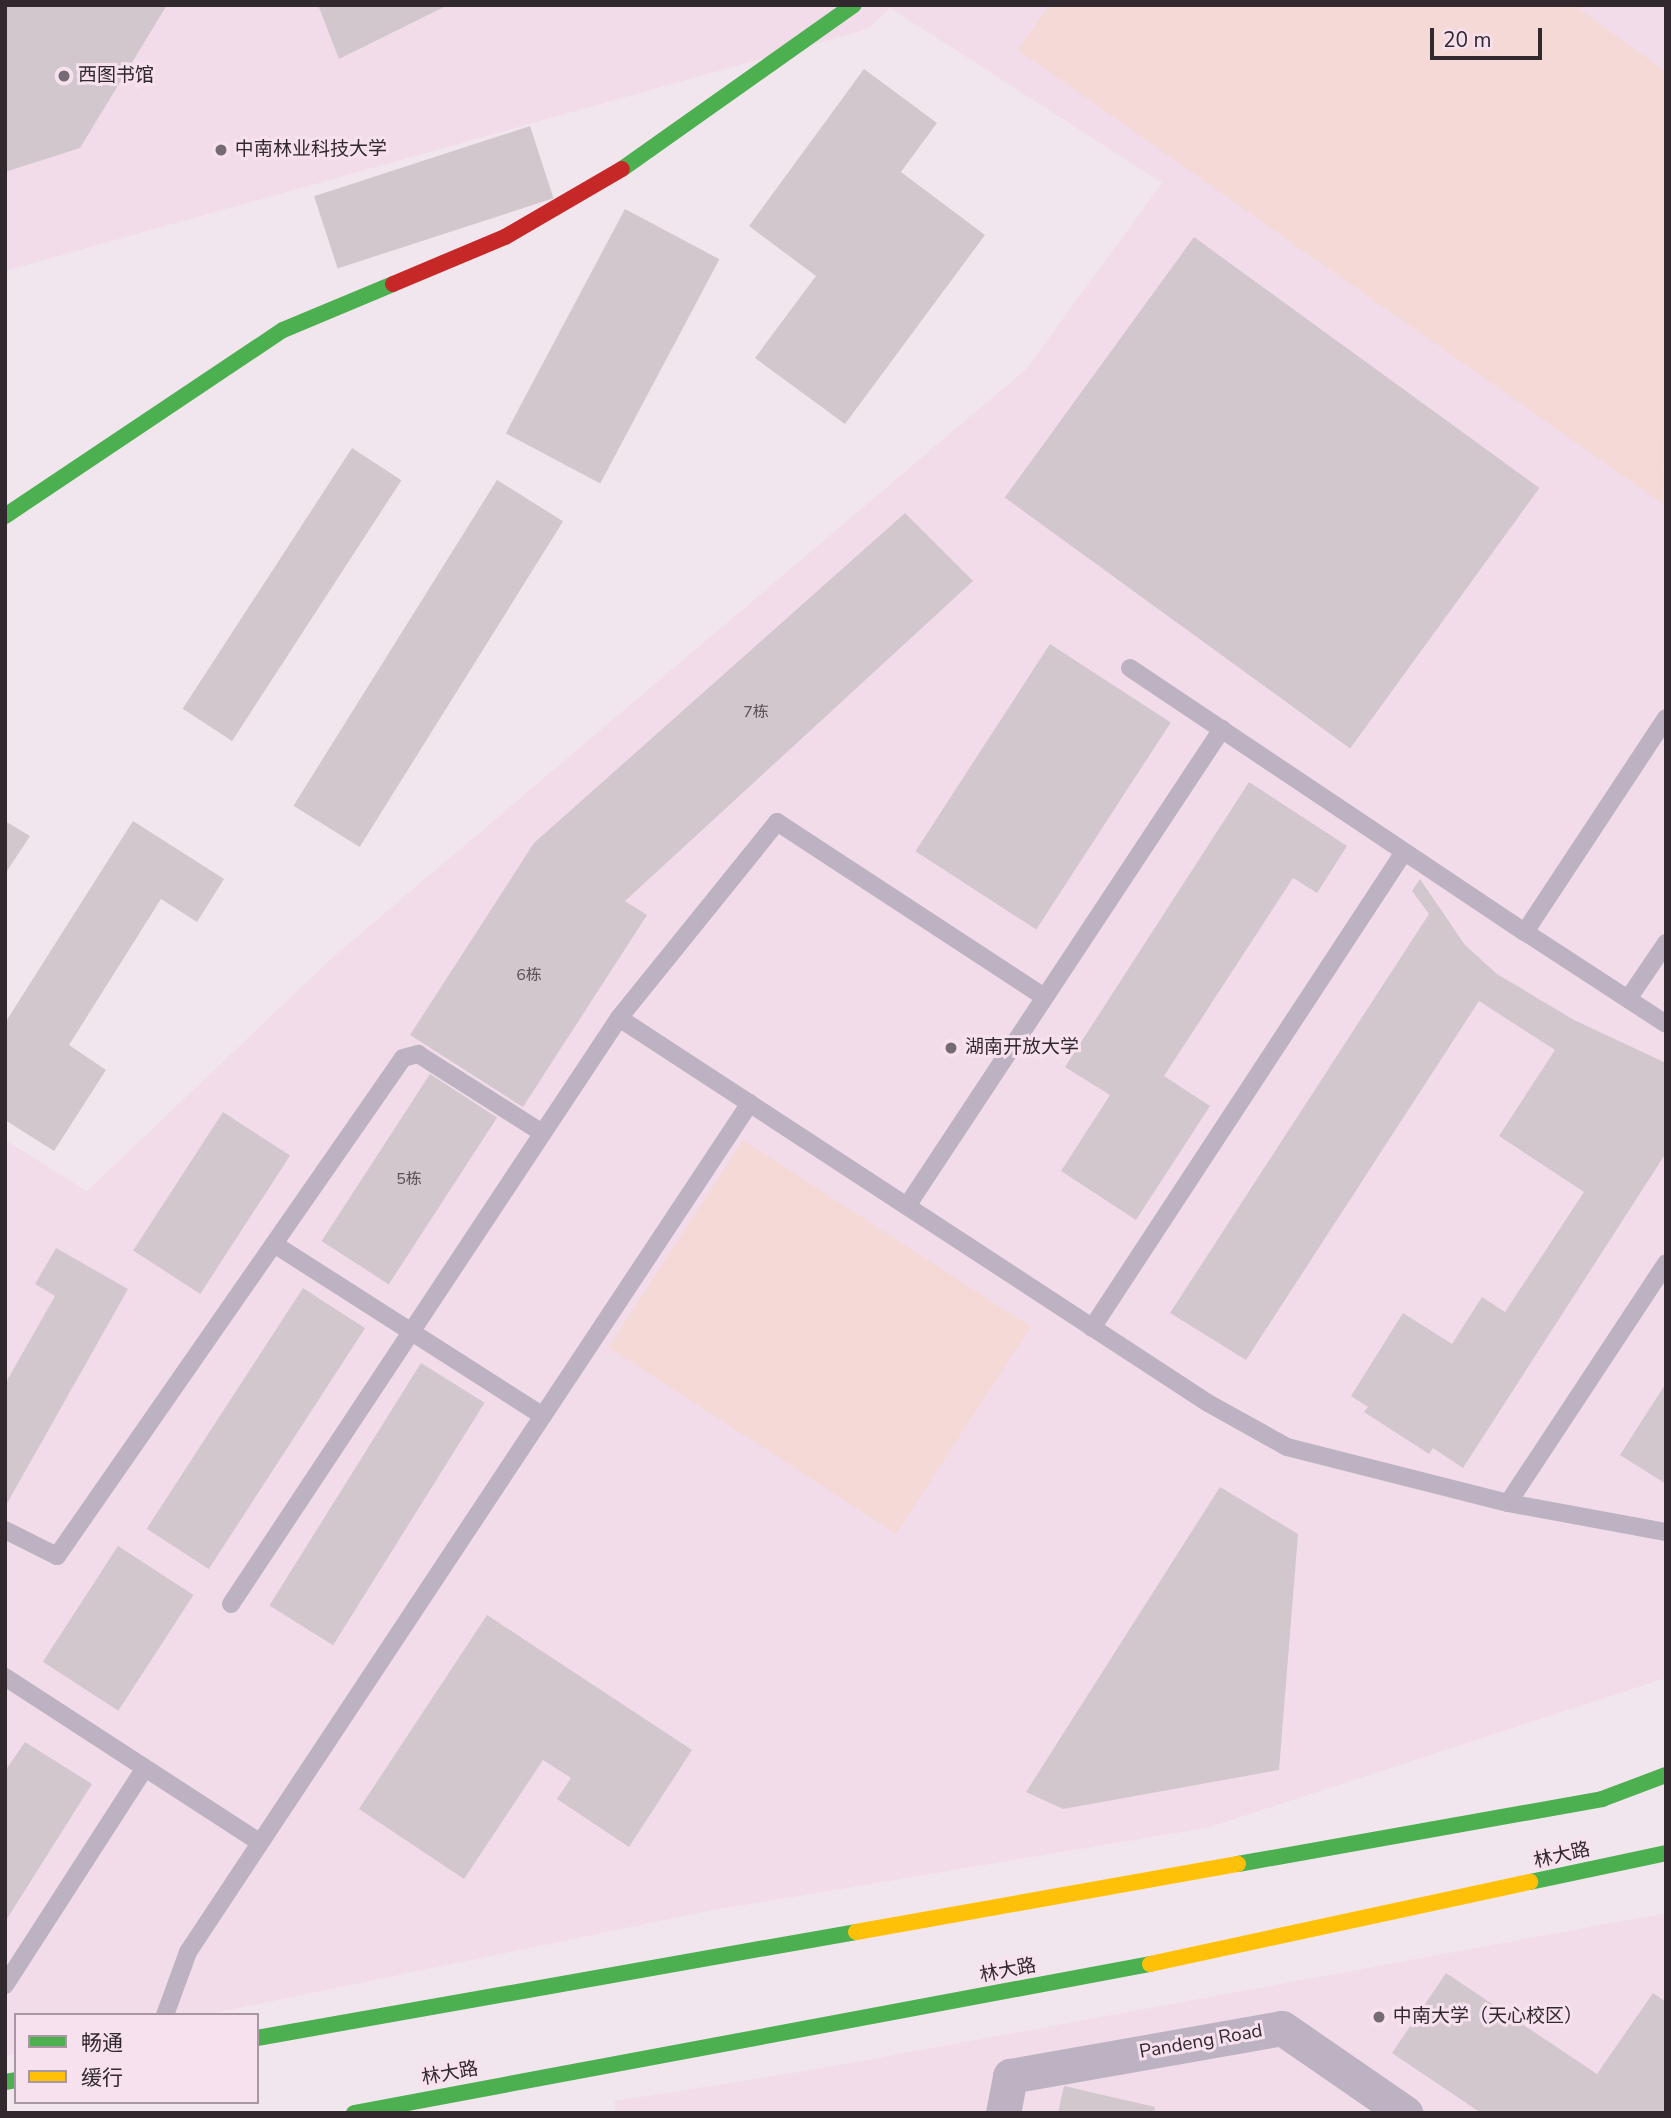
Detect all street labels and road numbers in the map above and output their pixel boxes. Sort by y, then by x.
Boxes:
street label: 林大路 [1532,1838,1592,1874]
street label: 林大路 [978,1954,1038,1988]
street label: Pandeng Road [1138,2020,1264,2064]
street label: 林大路 [420,2058,480,2090]

